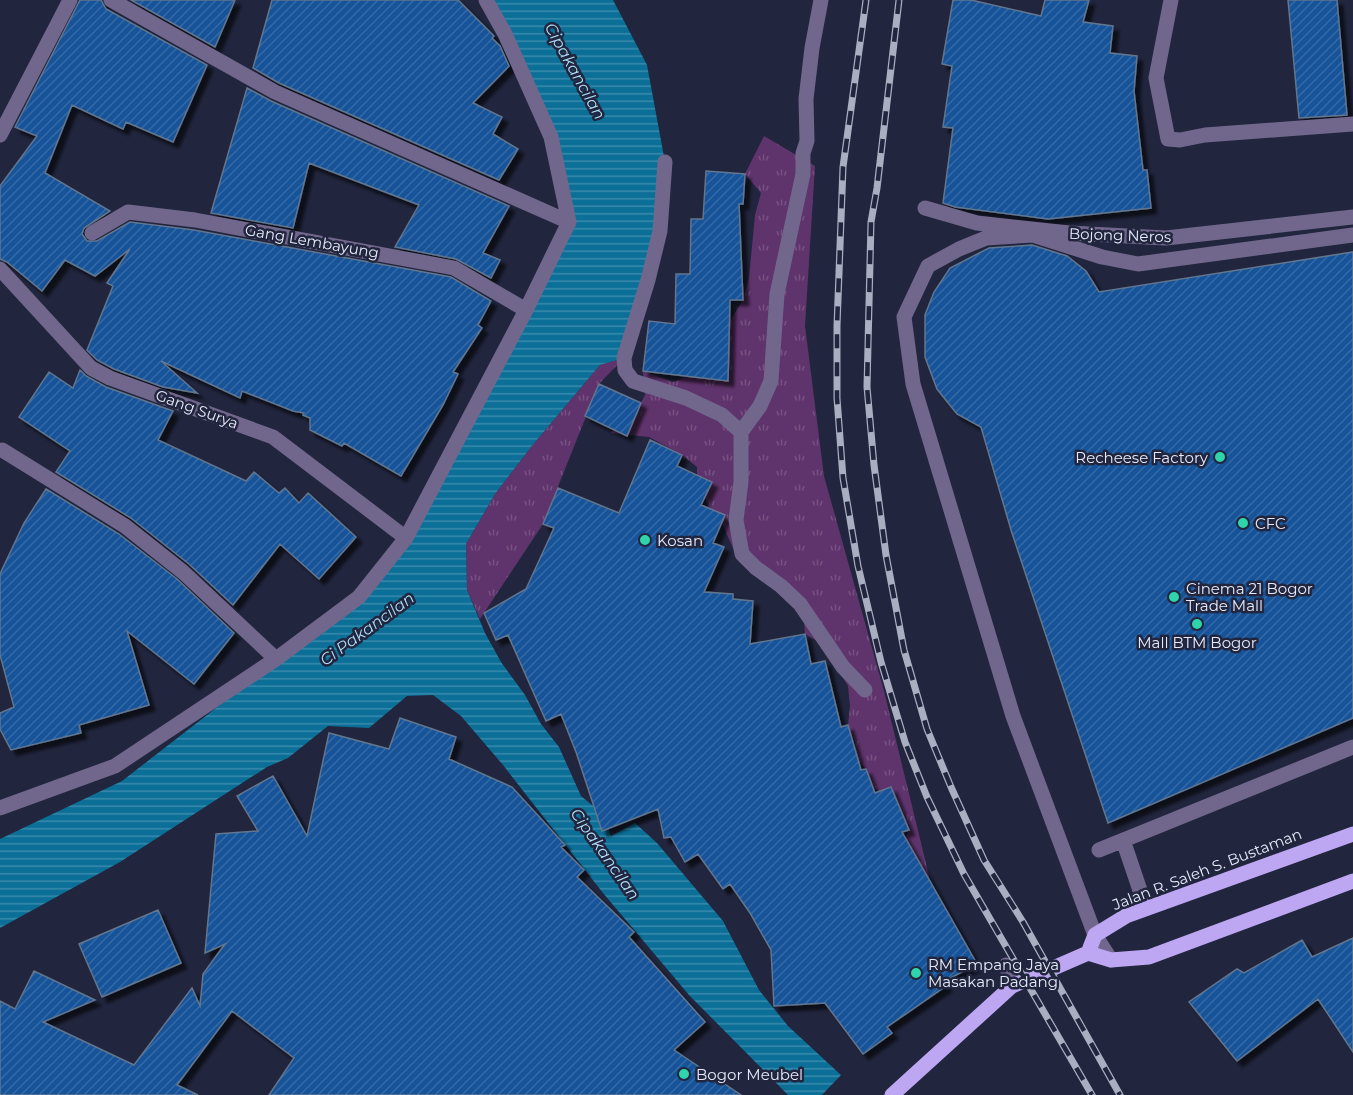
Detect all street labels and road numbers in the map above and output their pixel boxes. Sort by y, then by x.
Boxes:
street label: Gang Lembayung [243,220,381,262]
street label: Bojong Neros [1069,224,1171,246]
street label: Gang Surya [153,385,241,433]
street label: Jalan R. Saleh S. Bustaman [1109,824,1304,914]

